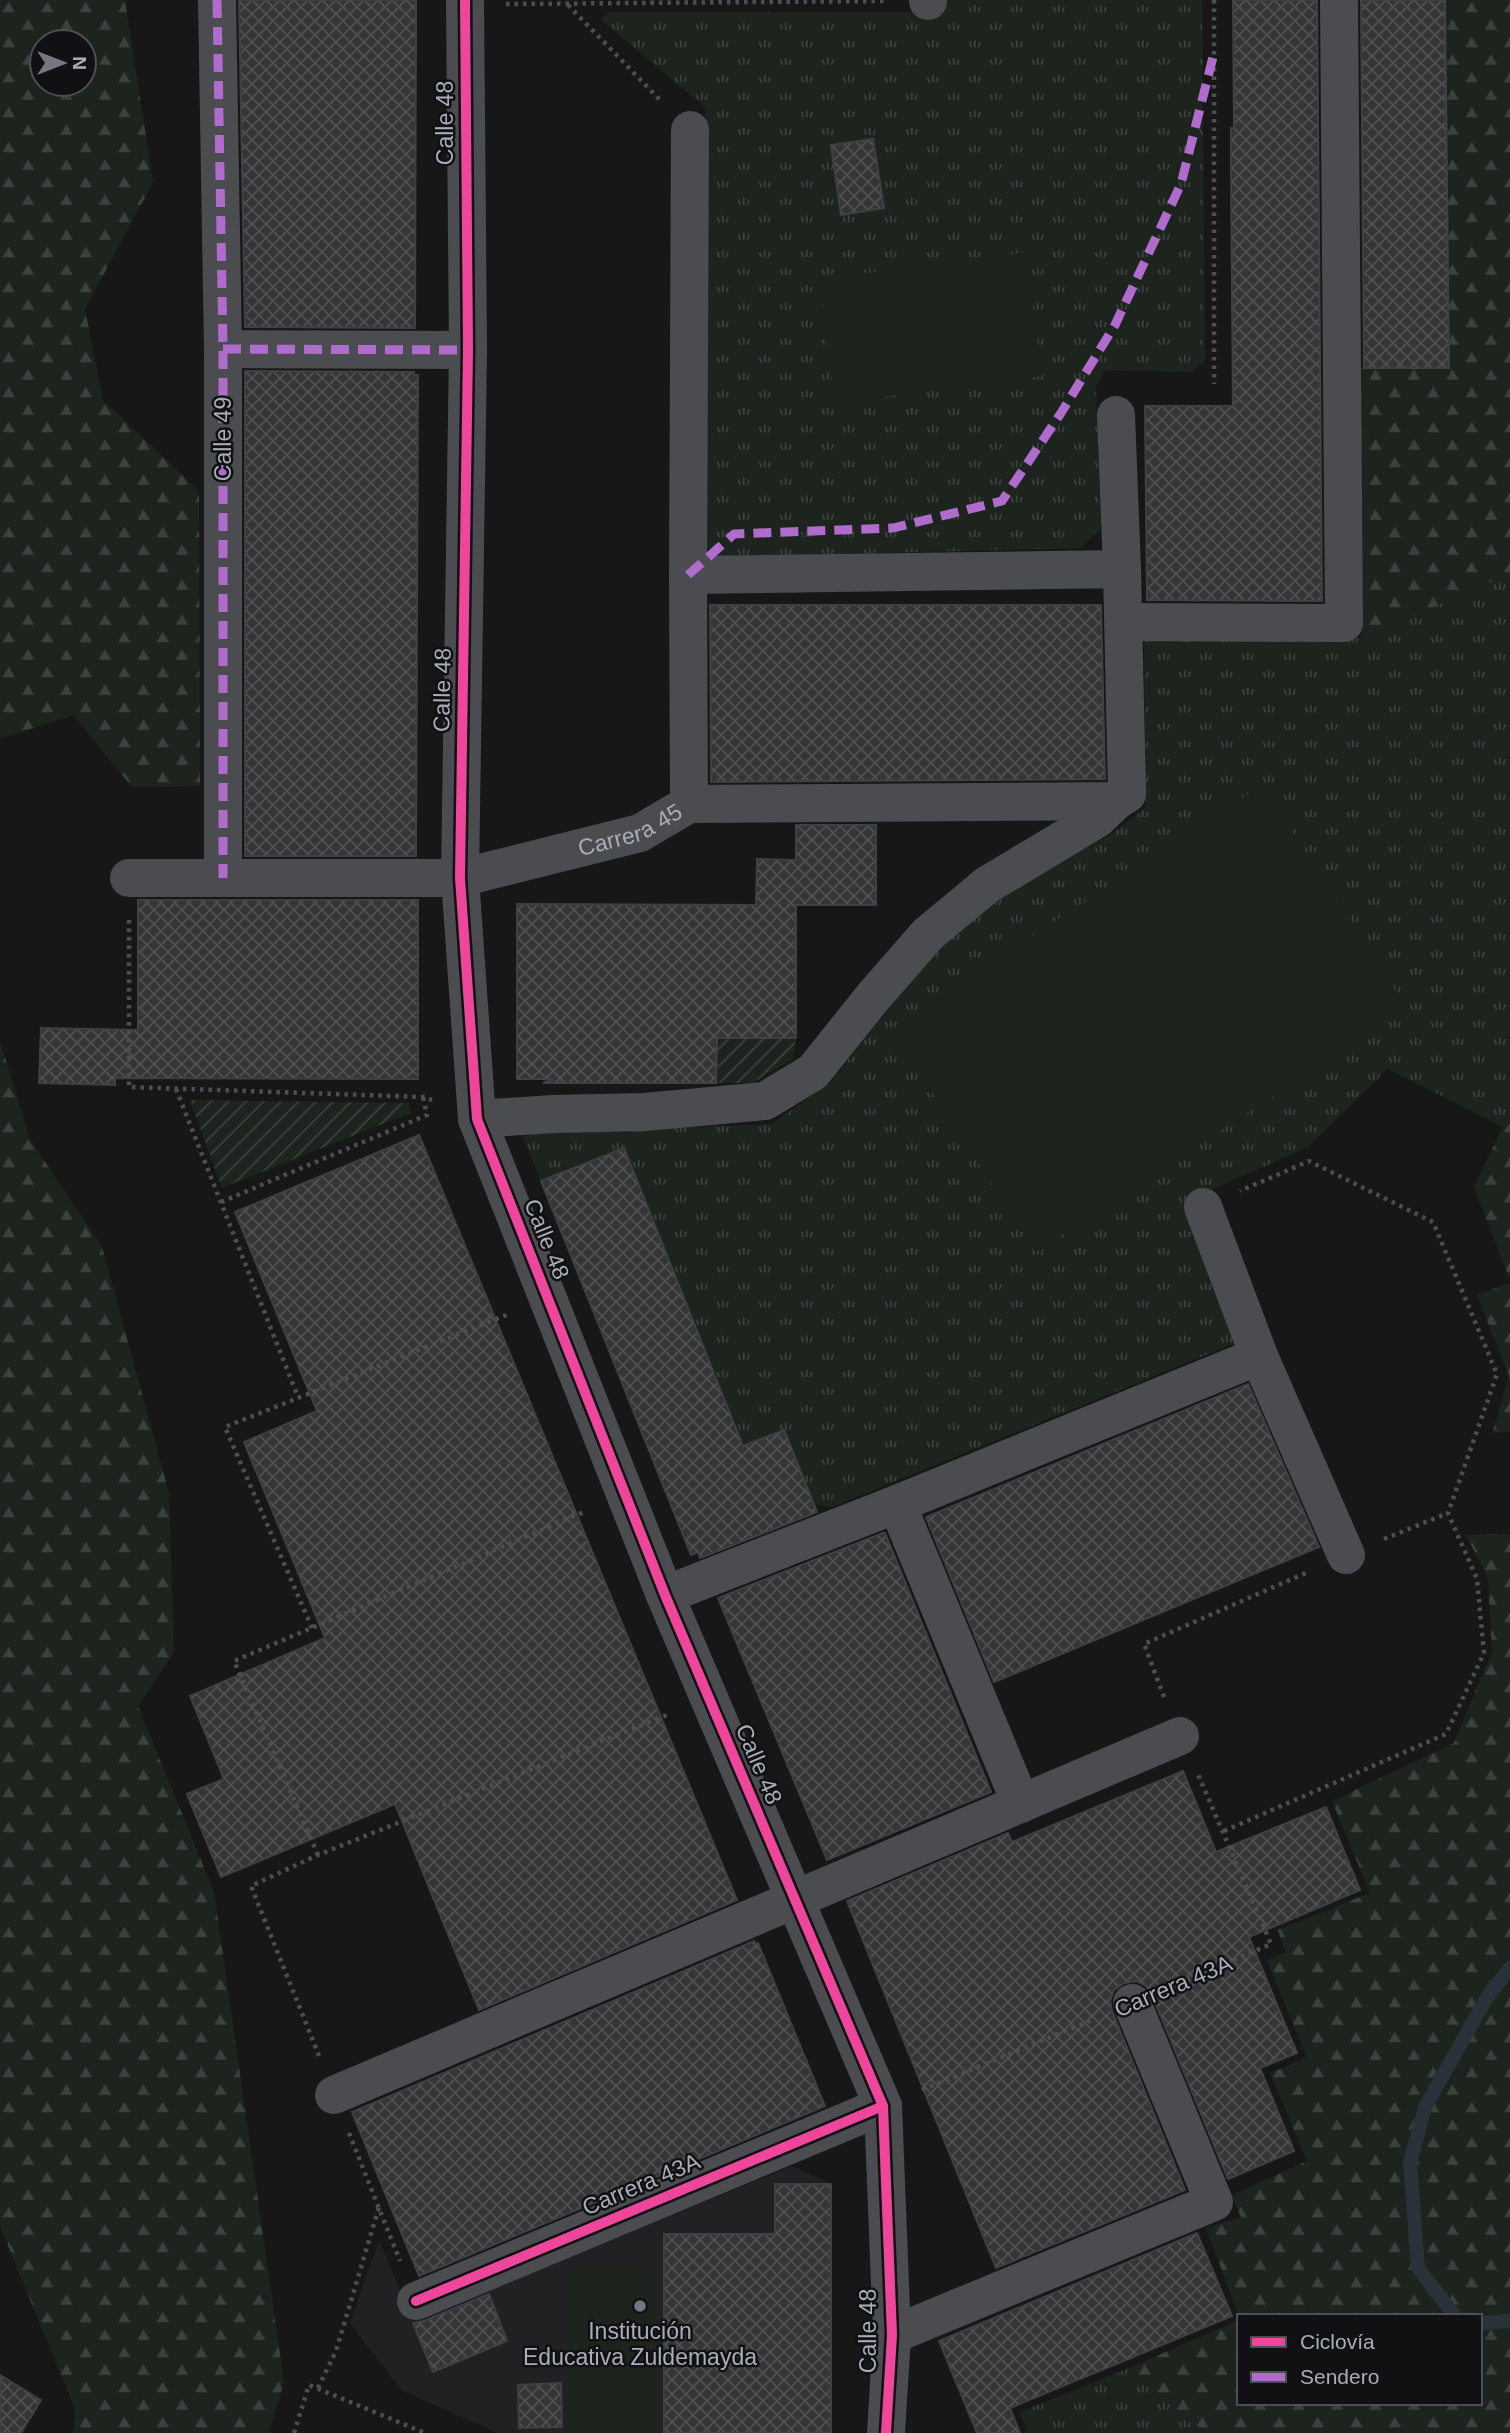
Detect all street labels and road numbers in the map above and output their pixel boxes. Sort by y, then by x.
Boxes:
street label: Calle 48 [432,81,458,165]
street label: Calle 49 [210,397,236,481]
street label: Calle 48 [428,648,456,732]
street label: Carrera 45 [575,798,687,861]
street label: Calle 48 [519,1195,575,1283]
street label: Calle 48 [731,1720,787,1808]
street label: Carrera 43A [1110,1949,1236,2022]
street label: Carrera 43A [578,2147,704,2220]
street label: Calle 48 [855,2289,881,2373]

